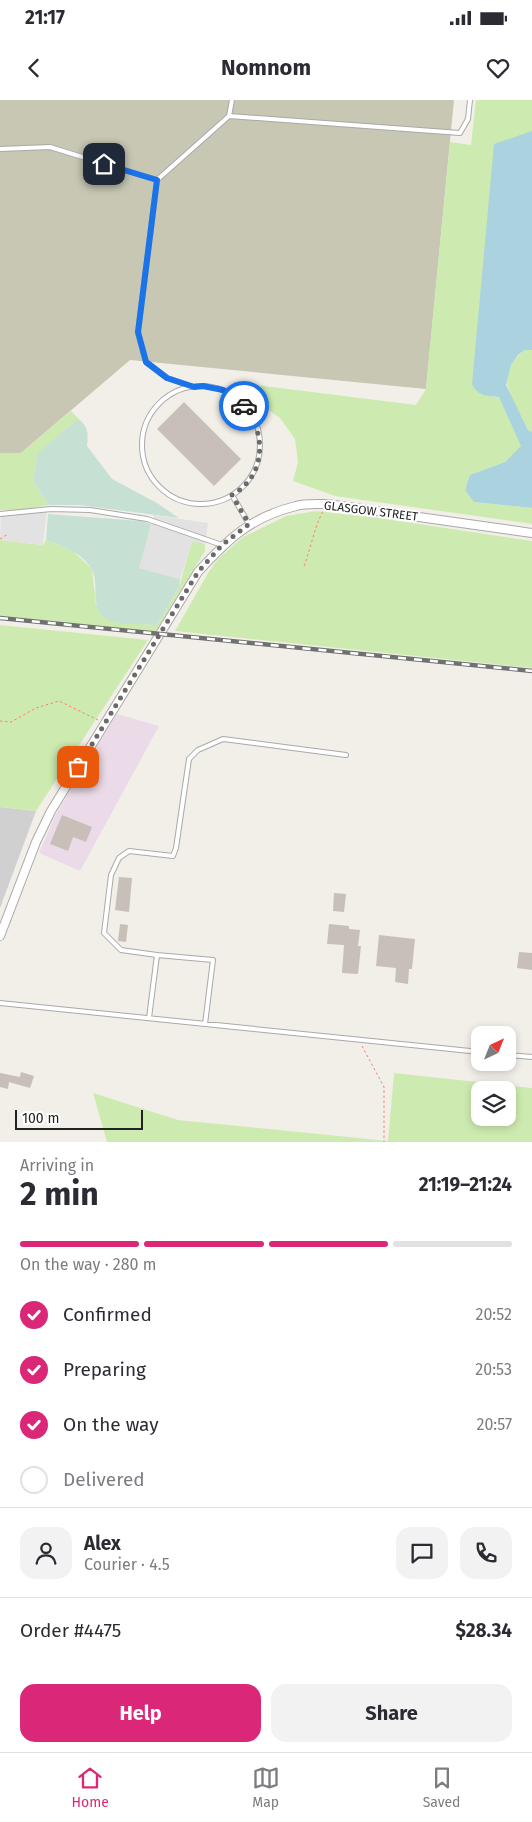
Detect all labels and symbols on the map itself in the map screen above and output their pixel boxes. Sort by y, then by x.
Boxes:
pin [83,143,125,185]
courier [219,381,269,431]
street label: GLASGOW STREET [323,498,420,524]
pin [57,746,99,788]
north arrow [471,1026,516,1071]
scale bar [15,1107,142,1130]

